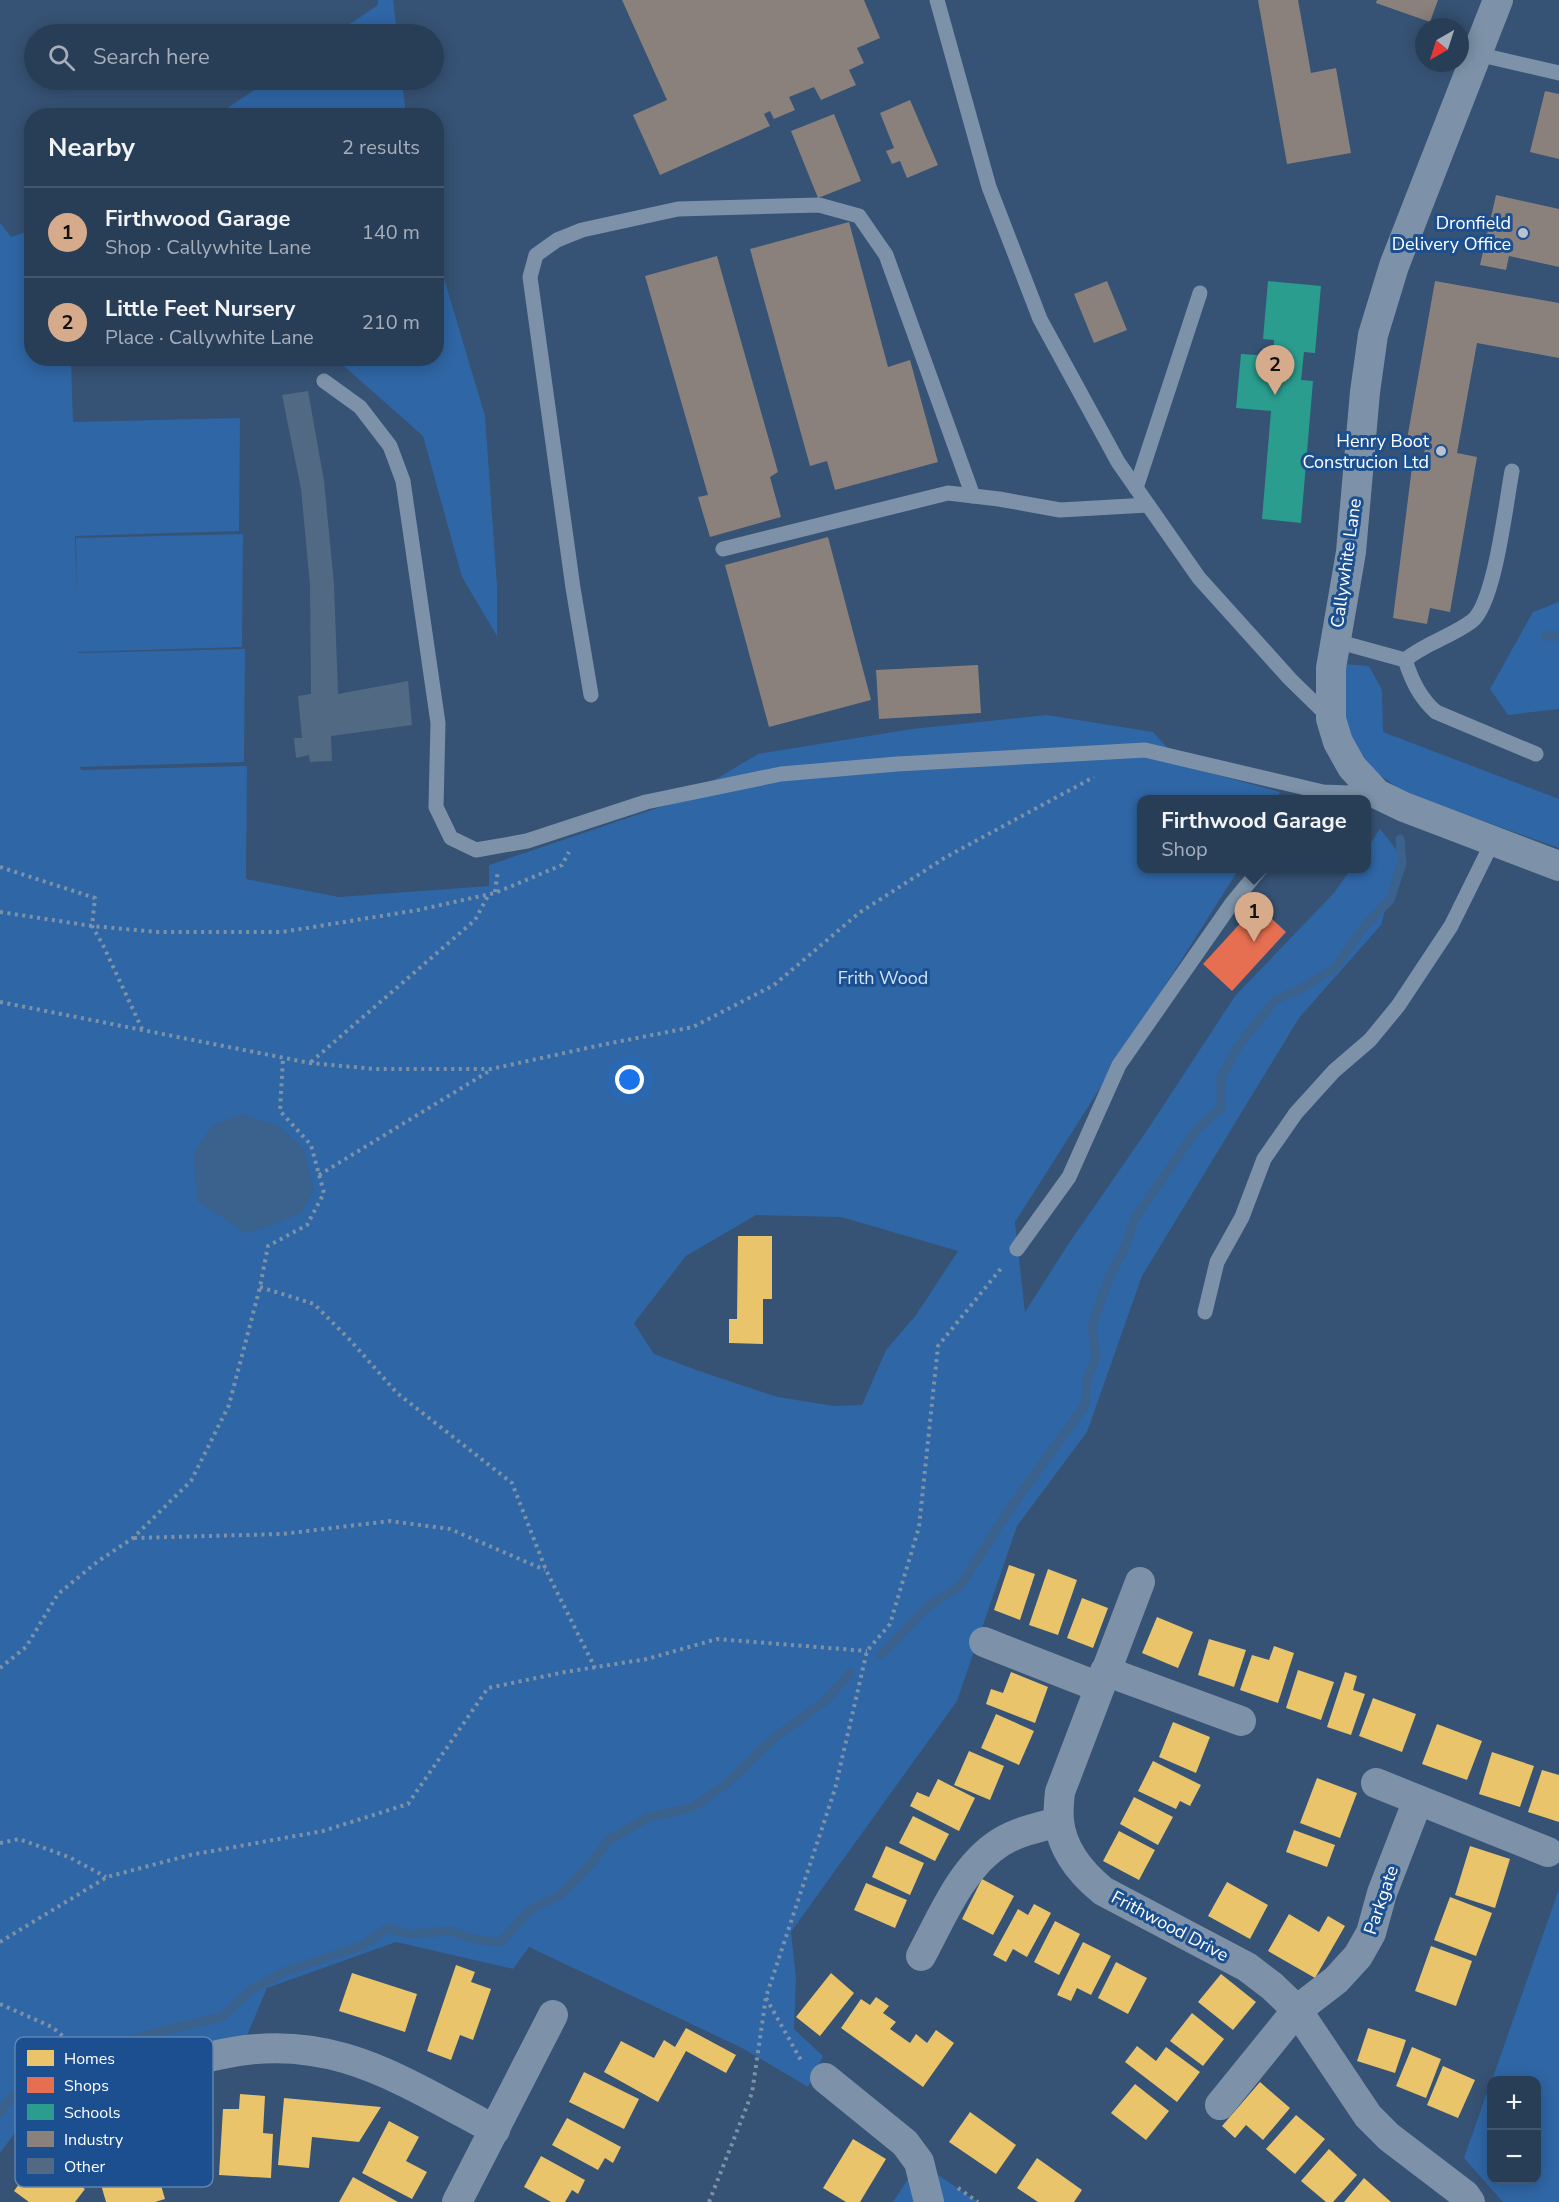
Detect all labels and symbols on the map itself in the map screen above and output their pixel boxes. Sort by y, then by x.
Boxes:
north arrow [1415,18,1469,72]
place label: Dronfield Delivery Office [1392,211,1511,256]
marker: Dronfield Delivery Office [1516,226,1530,240]
pin: 2 [1256,346,1294,395]
place label: Henry Boot Construcion Ltd [1302,429,1430,474]
marker: Henry Boot Construcion Ltd [1434,444,1448,458]
street label: Callywhite Lane [1325,497,1367,629]
pin: 1 [1234,892,1274,942]
park label: Frith Wood [838,966,928,990]
your location [615,1065,644,1094]
street label: Parkgate [1358,1862,1404,1938]
street label: Frithwood Drive [1107,1885,1233,1967]
legend [15,2037,213,2187]
text: Homes [64,2048,115,2070]
text: Shops [64,2075,109,2097]
text: Schools [64,2102,120,2124]
text: Industry [64,2129,124,2151]
text: Other [64,2156,105,2178]

